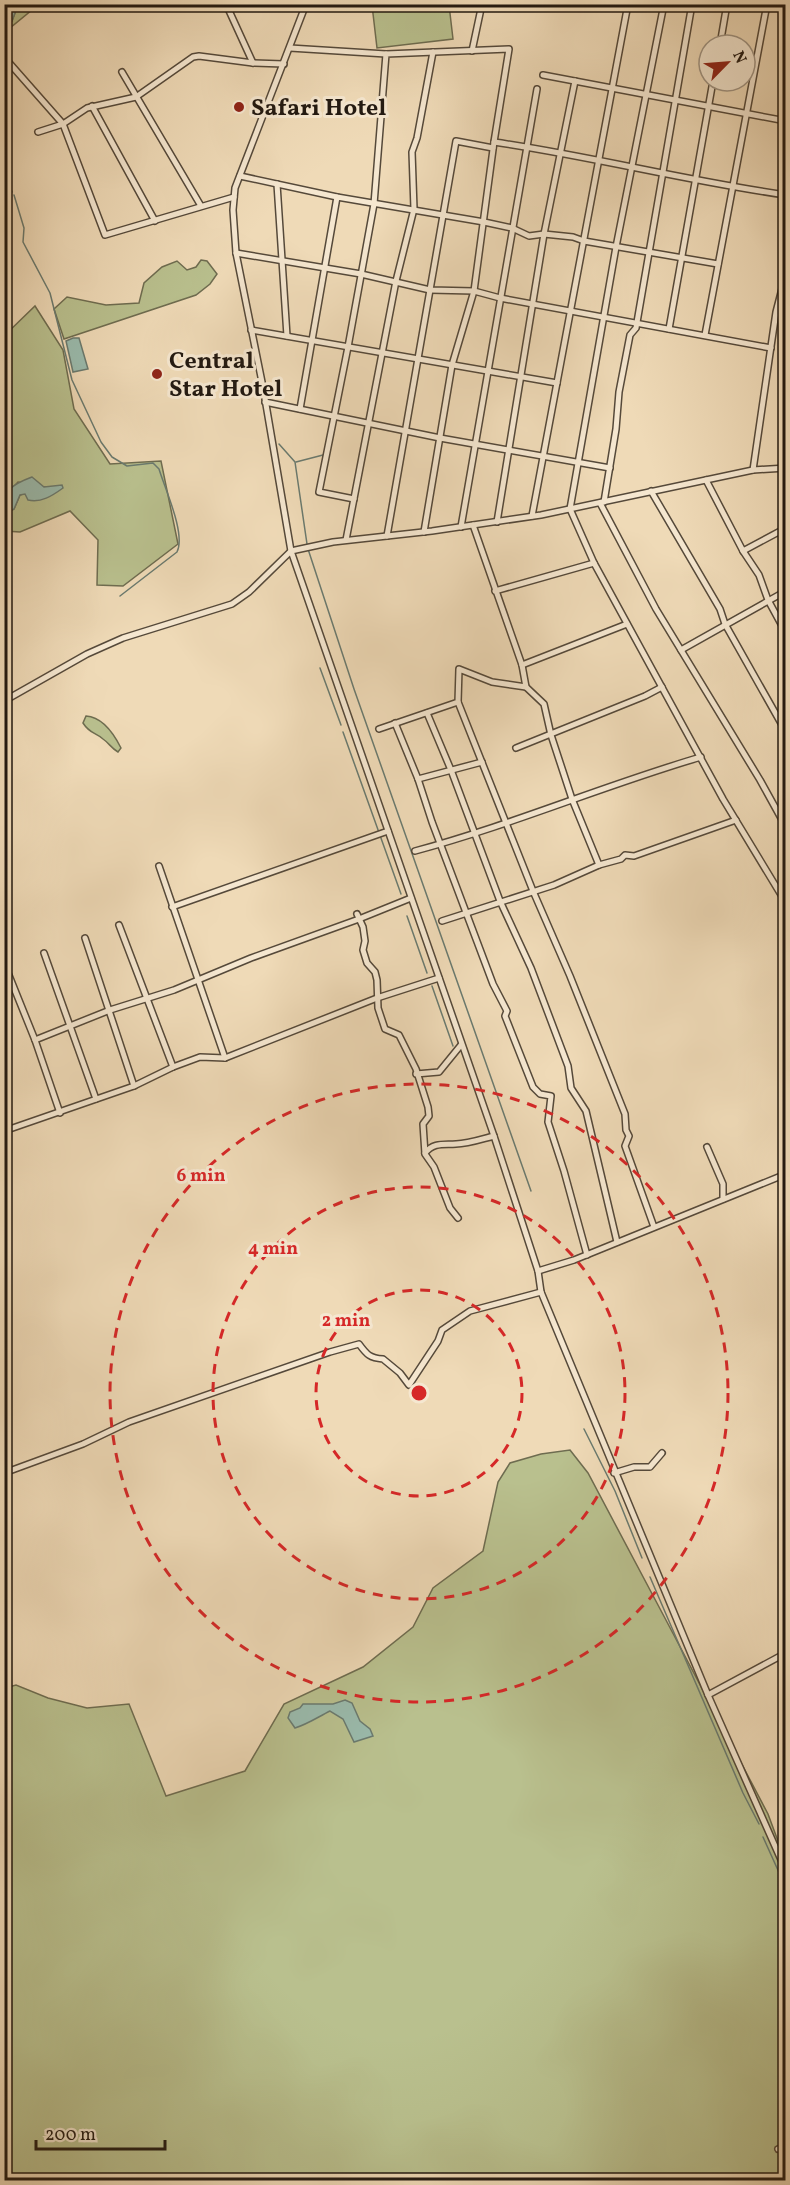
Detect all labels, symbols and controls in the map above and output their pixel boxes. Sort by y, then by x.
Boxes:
north arrow [697,33,757,93]
text: N [726,48,751,68]
place label: Safari Hotel [251,92,386,126]
marker: Safari Hotel [232,100,246,114]
place label: Central Star Hotel [169,345,282,407]
marker: Central Star Hotel [150,367,164,381]
text: 6 min [176,1164,226,1189]
text: 4 min [248,1237,298,1262]
text: 2 min [322,1309,370,1334]
centre of rings [409,1383,429,1403]
scale bar [36,2113,165,2151]
text: 200 m [45,2123,96,2148]

